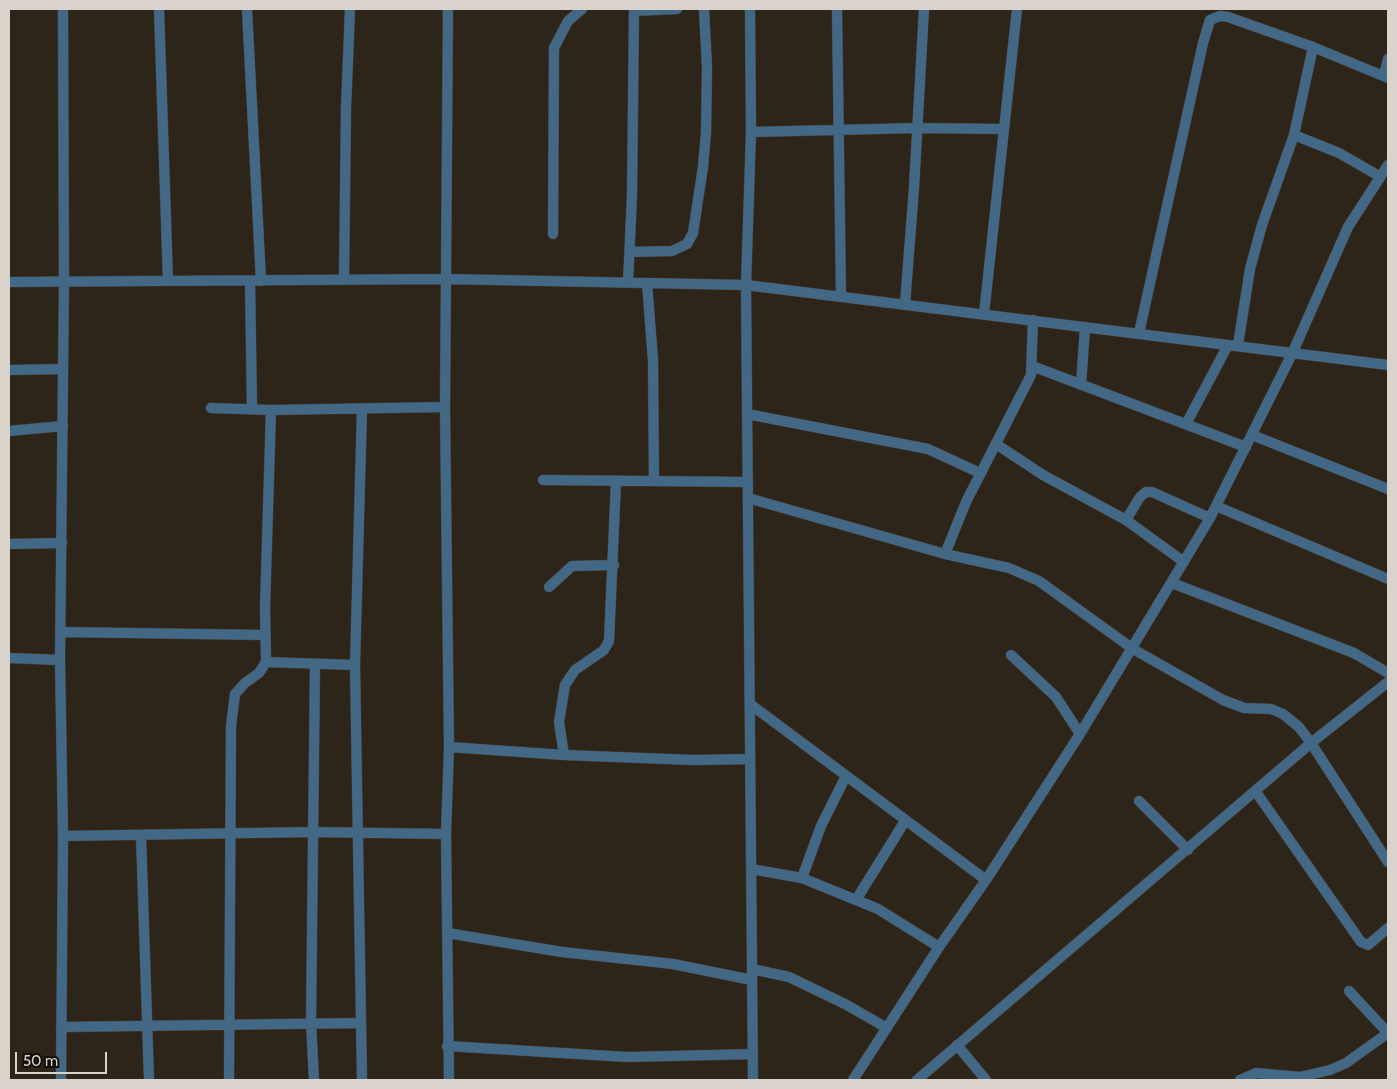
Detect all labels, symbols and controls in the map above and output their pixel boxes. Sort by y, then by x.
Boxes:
scale bar [18,1042,110,1074]
text: 50 m [23,1052,58,1070]

